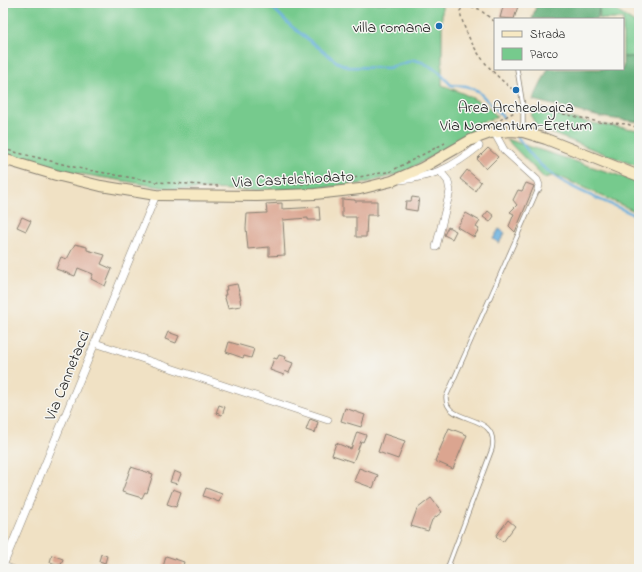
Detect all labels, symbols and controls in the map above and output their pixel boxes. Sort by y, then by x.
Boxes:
place label: villa romana [353,16,431,40]
legend [494,18,624,70]
marker: villa romana [434,21,444,31]
text: Strada [530,26,565,44]
text: Parco [530,46,558,64]
marker: Area Archeologica Via Nomentum-Eretum [511,85,521,95]
place label: Area Archeologica Via Nomentum-Eretum [439,96,592,138]
street label: Via Castelchiodato [231,165,355,195]
street label: Via Cannetacci [39,327,97,425]

